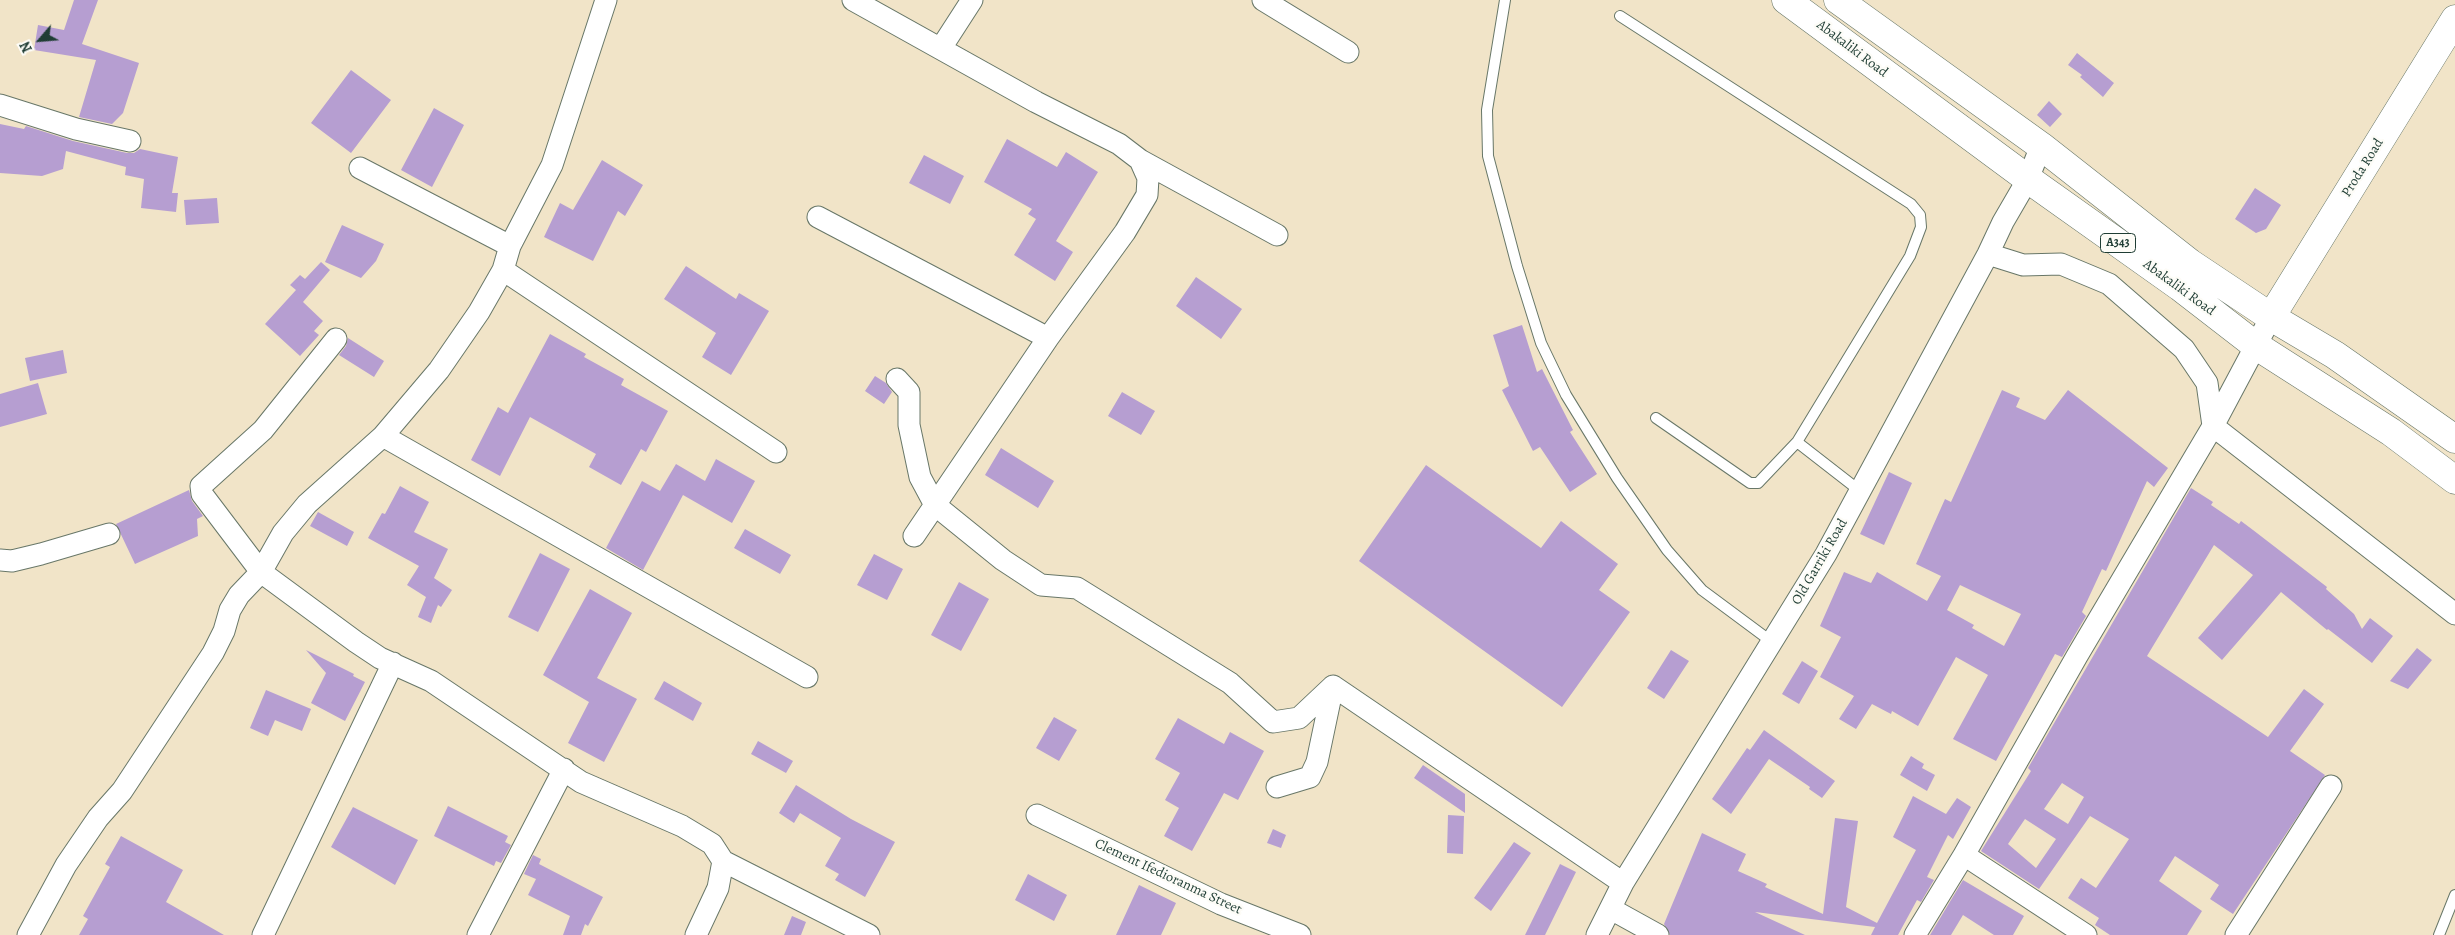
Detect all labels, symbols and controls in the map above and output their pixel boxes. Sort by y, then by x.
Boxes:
north arrow [15,15,65,65]
street label: Abakaliki Road [1813,17,1891,81]
text: N [15,38,37,56]
street label: Proda Road [2338,136,2388,200]
road number: A343 [2100,234,2136,252]
street label: Abakaliki Road [2140,256,2218,320]
street label: Old Garriki Road [1789,516,1851,608]
street label: Clement Ifedioranma Street [1092,836,1244,918]

